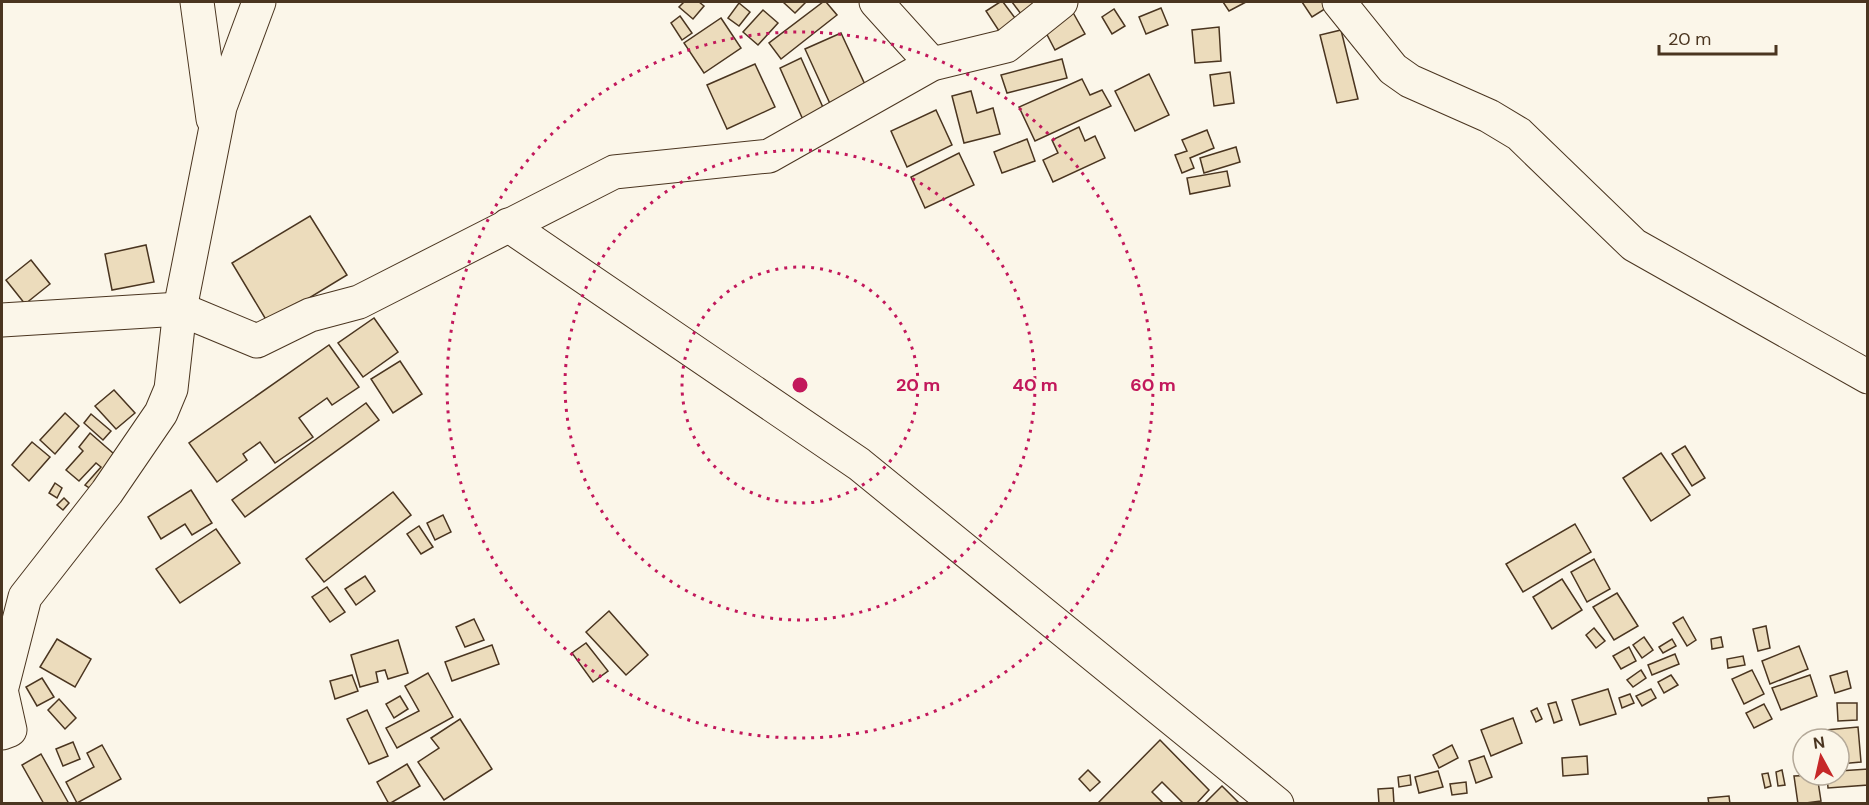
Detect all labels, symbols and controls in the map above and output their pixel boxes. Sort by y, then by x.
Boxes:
scale bar [1659,18,1776,56]
text: 20 m [1668,27,1711,51]
text: 20 m [896,373,940,397]
text: 40 m [1012,373,1058,397]
text: 60 m [1130,373,1176,397]
centre of rings [790,375,810,395]
north arrow [1791,727,1851,787]
text: N [1812,731,1826,754]

